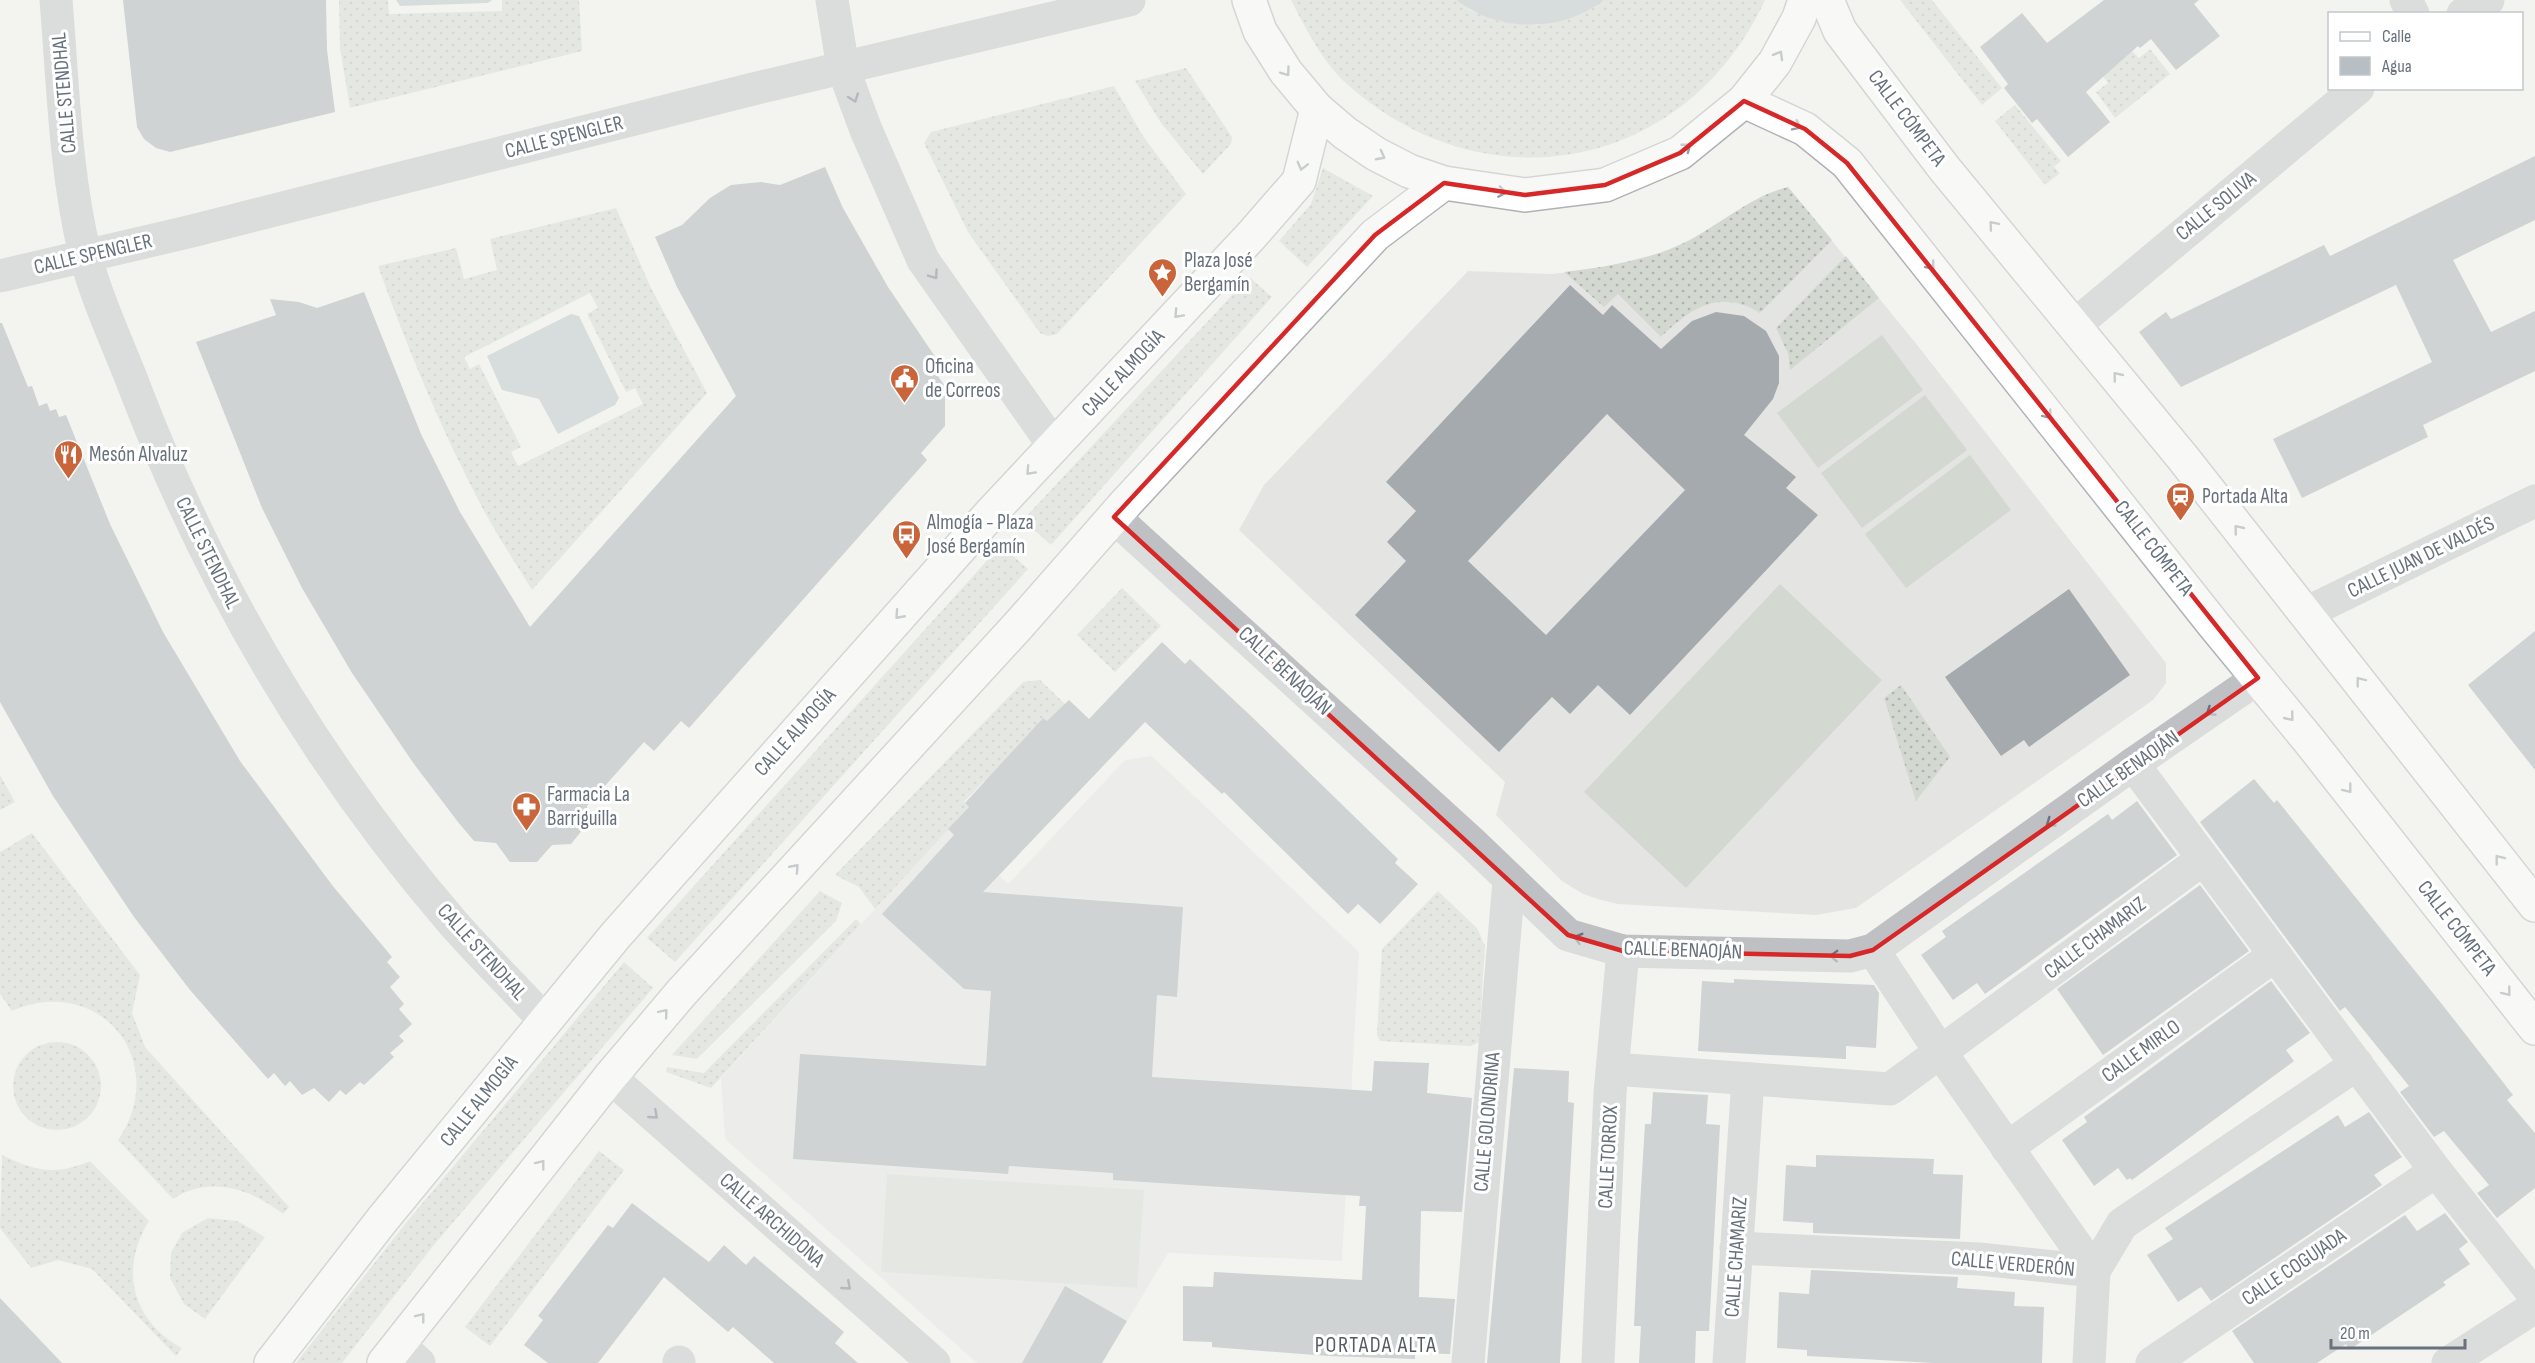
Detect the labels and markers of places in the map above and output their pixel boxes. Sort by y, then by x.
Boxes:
place label: Plaza José Bergamín [1184,248,1253,297]
place icon: Plaza José Bergamín [1147,256,1179,298]
place label: Oficina de Correos [925,354,1001,403]
public building icon: Oficina de Correos [888,362,920,404]
restaurant icon: Mesón Alvaluz [52,438,84,480]
place label: Mesón Alvaluz [89,442,188,467]
station icon: Portada Alta [2165,480,2197,522]
place label: Portada Alta [2202,484,2288,509]
place label: Almogía - Plaza José Bergamín [926,510,1034,559]
bus stop icon: Almogía - Plaza José Bergamín [890,518,922,560]
place label: Farmacia La Barriguilla [547,782,630,831]
pharmacy icon: Farmacia La Barriguilla [510,790,542,832]

